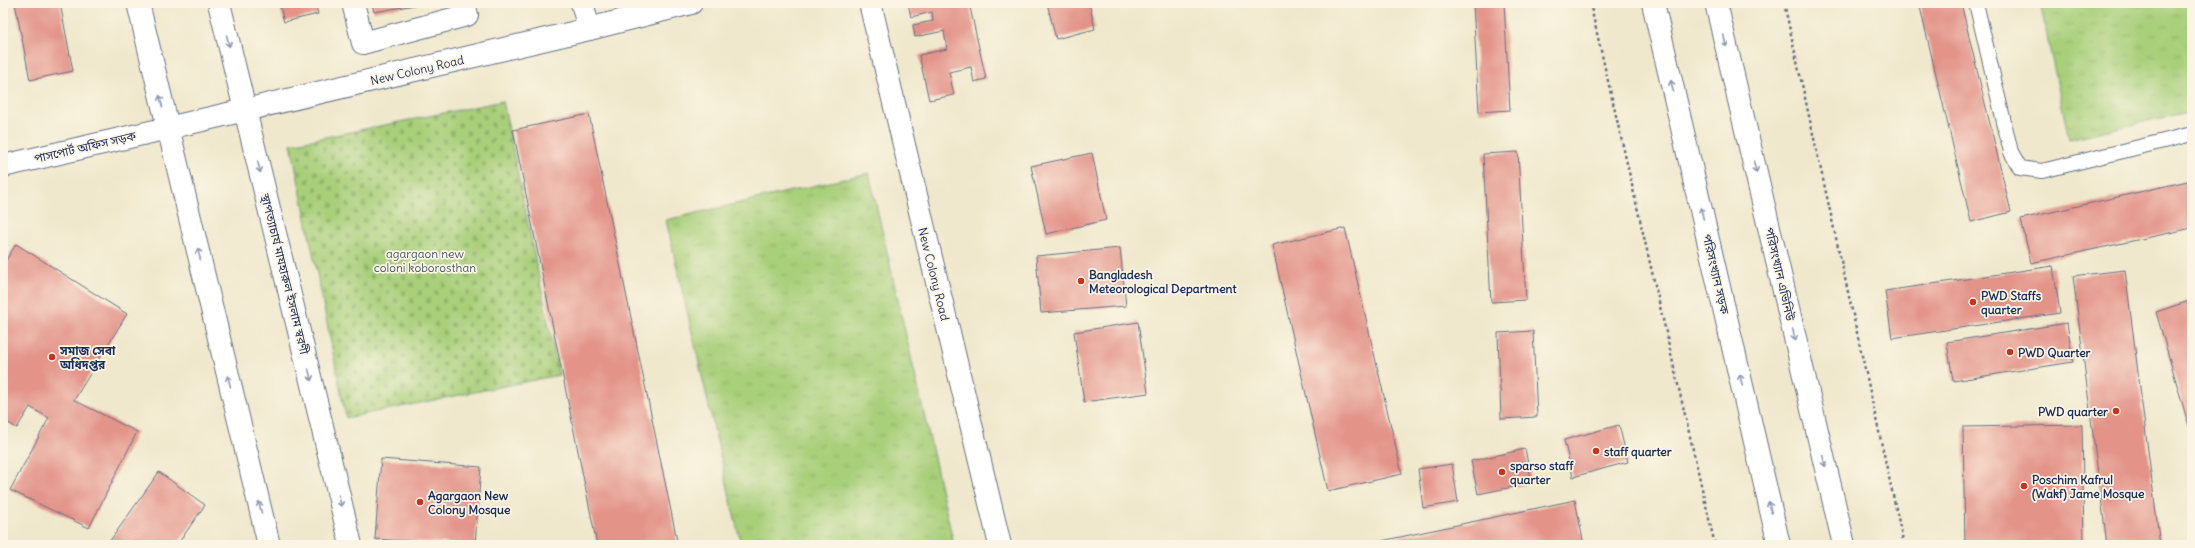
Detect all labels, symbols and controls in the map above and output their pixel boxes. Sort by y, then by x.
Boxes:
one-way arrow [225,34,232,47]
one-way arrow [1721,34,1729,47]
street label: New Colony Road [369,52,465,88]
one-way arrow [1668,80,1676,93]
one-way arrow [157,95,165,108]
street label: পাসপোর্ট অফিস সড়ক [32,128,138,166]
one-way arrow [255,160,263,173]
one-way arrow [1751,161,1759,174]
street label: স্থাপত্যাচার্য মাযহারুল ইসলাম স্বরণী [258,191,312,357]
one-way arrow [1697,207,1705,220]
street label: New Colony Road [915,226,953,322]
street label: পরিসংখ্যান এভিনিউ [1762,226,1798,323]
street label: পরিসংখ্যান সড়ক [1699,232,1733,316]
park label: agargaon new coloni koborosthan [374,246,476,275]
one-way arrow [194,248,202,261]
place label: Bangladesh Meteorological Department [1089,267,1237,297]
marker: Bangladesh Meteorological Department [1076,276,1086,286]
place label: PWD Staffs quarter [1981,288,2042,318]
marker: PWD Staffs quarter [1968,297,1978,307]
one-way arrow [1791,328,1799,341]
place label: সমাজ সেবা অধিদপ্তর [59,343,116,372]
place label: PWD Quarter [2018,345,2091,360]
marker: PWD Quarter [2005,347,2015,357]
marker: সমাজ সেবা অধিদপ্তর [47,352,57,362]
one-way arrow [306,368,314,381]
one-way arrow [1736,374,1744,387]
one-way arrow [225,375,233,388]
place label: PWD quarter [2038,404,2108,420]
marker: PWD quarter [2111,406,2121,416]
place label: staff quarter [1604,444,1672,460]
marker: staff quarter [1591,446,1601,456]
one-way arrow [1821,455,1828,468]
place label: sparso staff quarter [1510,458,1574,488]
marker: sparso staff quarter [1497,467,1507,477]
place label: Poschim Kafrul (Wakf) Jame Mosque [2032,472,2145,502]
marker: Poschim Kafrul (Wakf) Jame Mosque [2019,481,2029,491]
place label: Agargaon New Colony Mosque [428,488,511,518]
one-way arrow [337,495,345,508]
marker: Agargaon New Colony Mosque [415,497,425,507]
one-way arrow [256,501,264,514]
one-way arrow [1766,501,1774,514]

